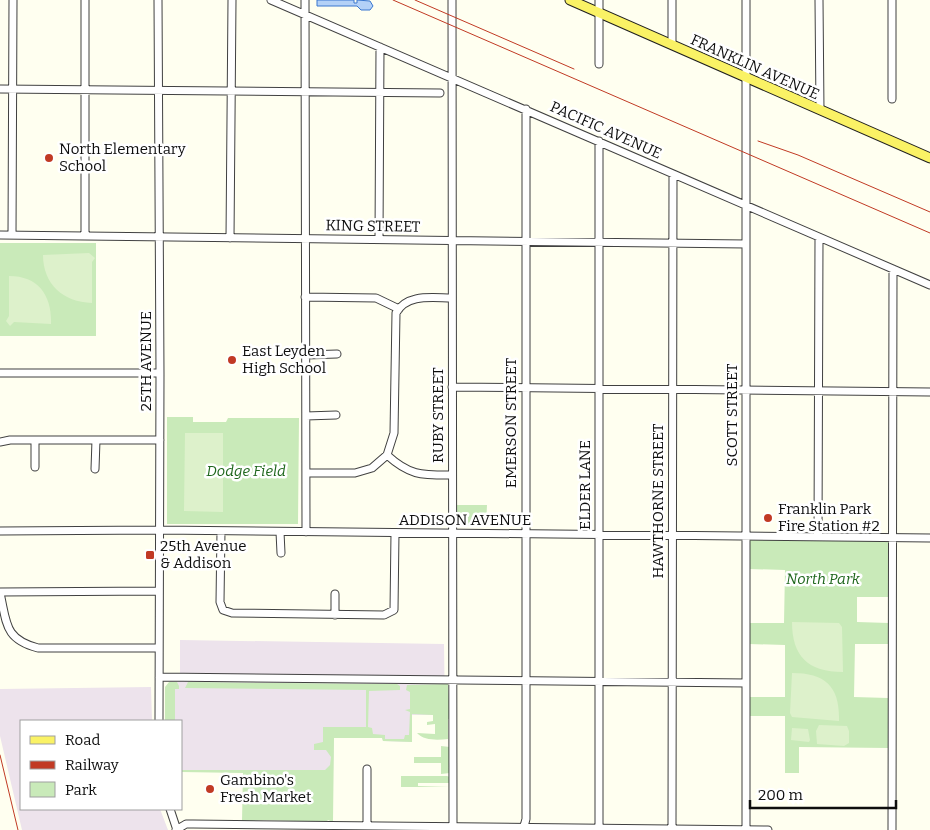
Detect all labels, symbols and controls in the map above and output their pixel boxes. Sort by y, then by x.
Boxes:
street label: FRANKLIN AVENUE [688,30,822,104]
street label: PACIFIC AVENUE [547,97,665,163]
place label: North Elementary School [59,140,186,175]
marker: North Elementary School [43,152,55,164]
street label: KING STREET [325,216,421,236]
street label: 25TH AVENUE [137,311,155,411]
place label: East Leyden High School [242,342,326,377]
marker: East Leyden High School [226,354,238,366]
street label: EMERSON STREET [502,358,520,488]
street label: SCOTT STREET [723,363,741,466]
street label: RUBY STREET [429,367,447,463]
street label: HAWTHORNE STREET [649,423,667,579]
street label: ELDER LANE [576,440,594,530]
park label: Dodge Field [206,462,286,480]
place label: Franklin Park Fire Station #2 [778,500,880,535]
street label: ADDISON AVENUE [399,511,531,529]
marker: Franklin Park Fire Station #2 [762,512,774,524]
place label: 25th Avenue & Addison [160,537,247,572]
marker: 25th Avenue & Addison [144,549,156,561]
park label: North Park [786,570,861,588]
legend [20,720,182,810]
text: Road [65,731,100,749]
text: Railway [65,756,119,774]
place label: Gambino's Fresh Market [220,771,312,806]
scale bar [750,778,896,810]
text: Park [65,781,97,799]
marker: Gambino's Fresh Market [204,783,216,795]
text: 200 m [758,786,803,804]

